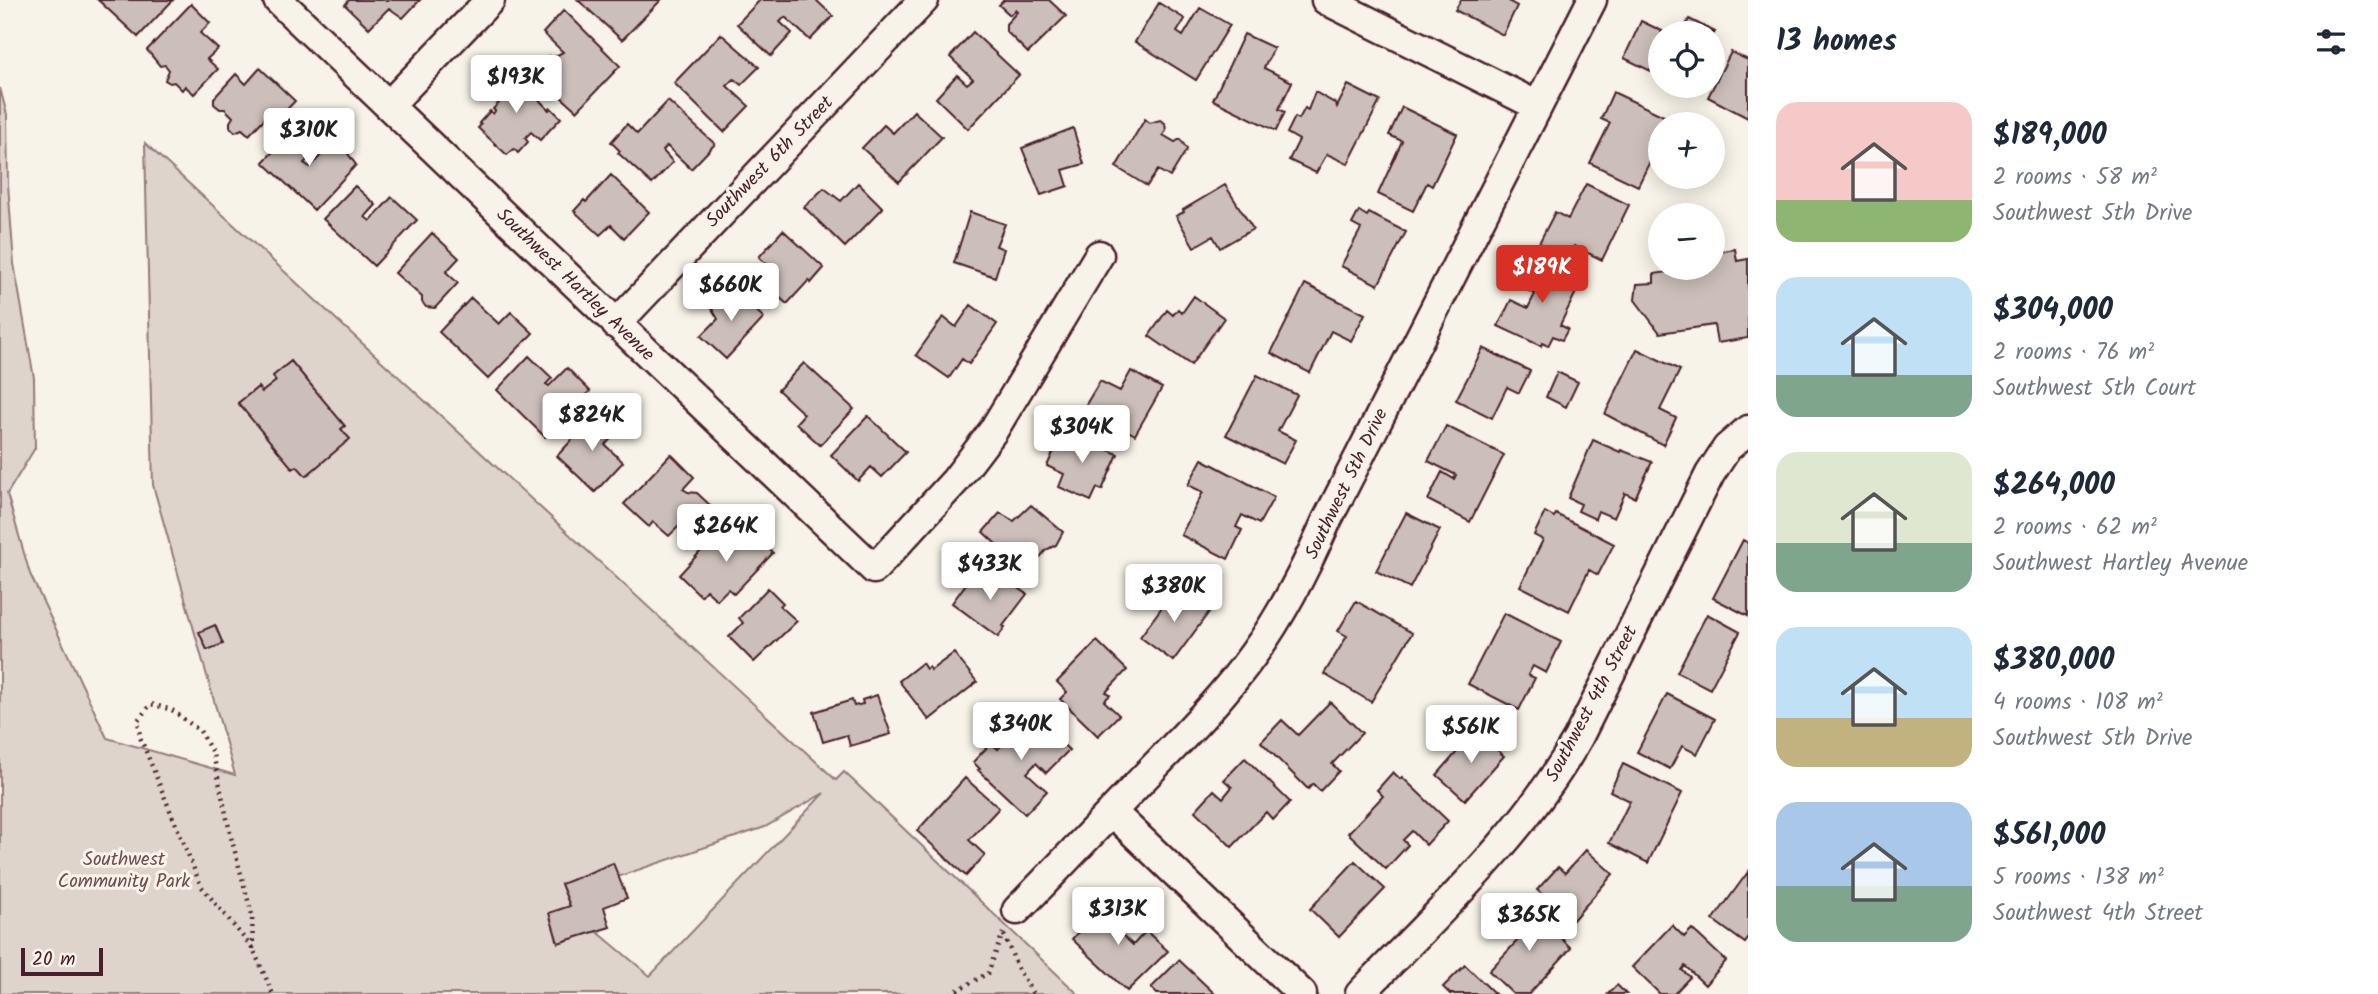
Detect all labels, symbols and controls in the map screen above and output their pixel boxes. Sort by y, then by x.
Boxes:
text: 13 homes [1776,18,1897,66]
map controls [1648,21,1725,280]
button: locate [1648,21,1725,98]
icon: filters [2312,23,2350,61]
pin: $193K [467,55,565,115]
text: $193K [487,60,545,96]
street label: Southwest 6th Street [699,89,842,235]
pin: $310K [260,108,358,168]
button: + [1648,112,1725,189]
text: $189,000 [1993,112,2107,160]
text: $310K [280,113,338,149]
icon: home [1832,130,1916,214]
text: 2 rooms · 58 m² [1993,160,2157,196]
text: Southwest 5th Drive [1993,196,2192,232]
street label: Southwest Hartley Avenue [489,201,662,369]
button: − [1648,203,1725,280]
pin: $189K [1493,246,1591,305]
text: $189K [1512,250,1572,286]
pin: $660K [682,264,780,323]
text: $660K [699,268,763,304]
text: $304,000 [1993,287,2113,335]
icon: home [1832,305,1916,389]
text: 2 rooms · 76 m² [1993,335,2154,371]
text: Southwest 5th Court [1993,371,2196,407]
pin: $824K [543,393,641,453]
text: $824K [559,398,625,434]
street label: Southwest 5th Drive [1297,403,1397,565]
pin: $304K [1033,406,1131,465]
text: $304K [1050,410,1114,446]
text: $264,000 [1993,462,2115,510]
icon: home [1832,480,1916,564]
pin: $264K [677,504,775,564]
text: $264K [693,509,759,545]
text: 2 rooms · 62 m² [1993,510,2157,546]
pin: $433K [941,542,1039,602]
text: Southwest Hartley Avenue [1993,546,2248,582]
text: $433K [957,547,1023,583]
pin: $380K [1125,564,1223,624]
text: $380K [1141,569,1207,605]
street label: Southwest 4th Street [1538,620,1646,788]
text: $380,000 [1993,637,2114,685]
icon: home [1832,655,1916,739]
text: 4 rooms · 108 m² [1993,685,2163,721]
pin: $340K [972,702,1070,762]
pin: $561K [1422,706,1520,765]
text: $340K [989,707,1053,743]
text: $561K [1442,710,1500,746]
text: Southwest 5th Drive [1993,721,2192,757]
text: $561,000 [1993,812,2105,860]
icon: home [1832,830,1916,914]
park label: Southwest Community Park [58,845,190,897]
text: 5 rooms · 138 m² [1993,860,2164,896]
pin: $313K [1069,888,1167,947]
text: $313K [1088,892,1148,928]
pin: $365K [1480,894,1578,953]
text: Southwest 4th Street [1993,896,2203,932]
text: $365K [1497,898,1561,934]
scale bar [21,945,103,977]
text: 20 m [32,945,75,975]

